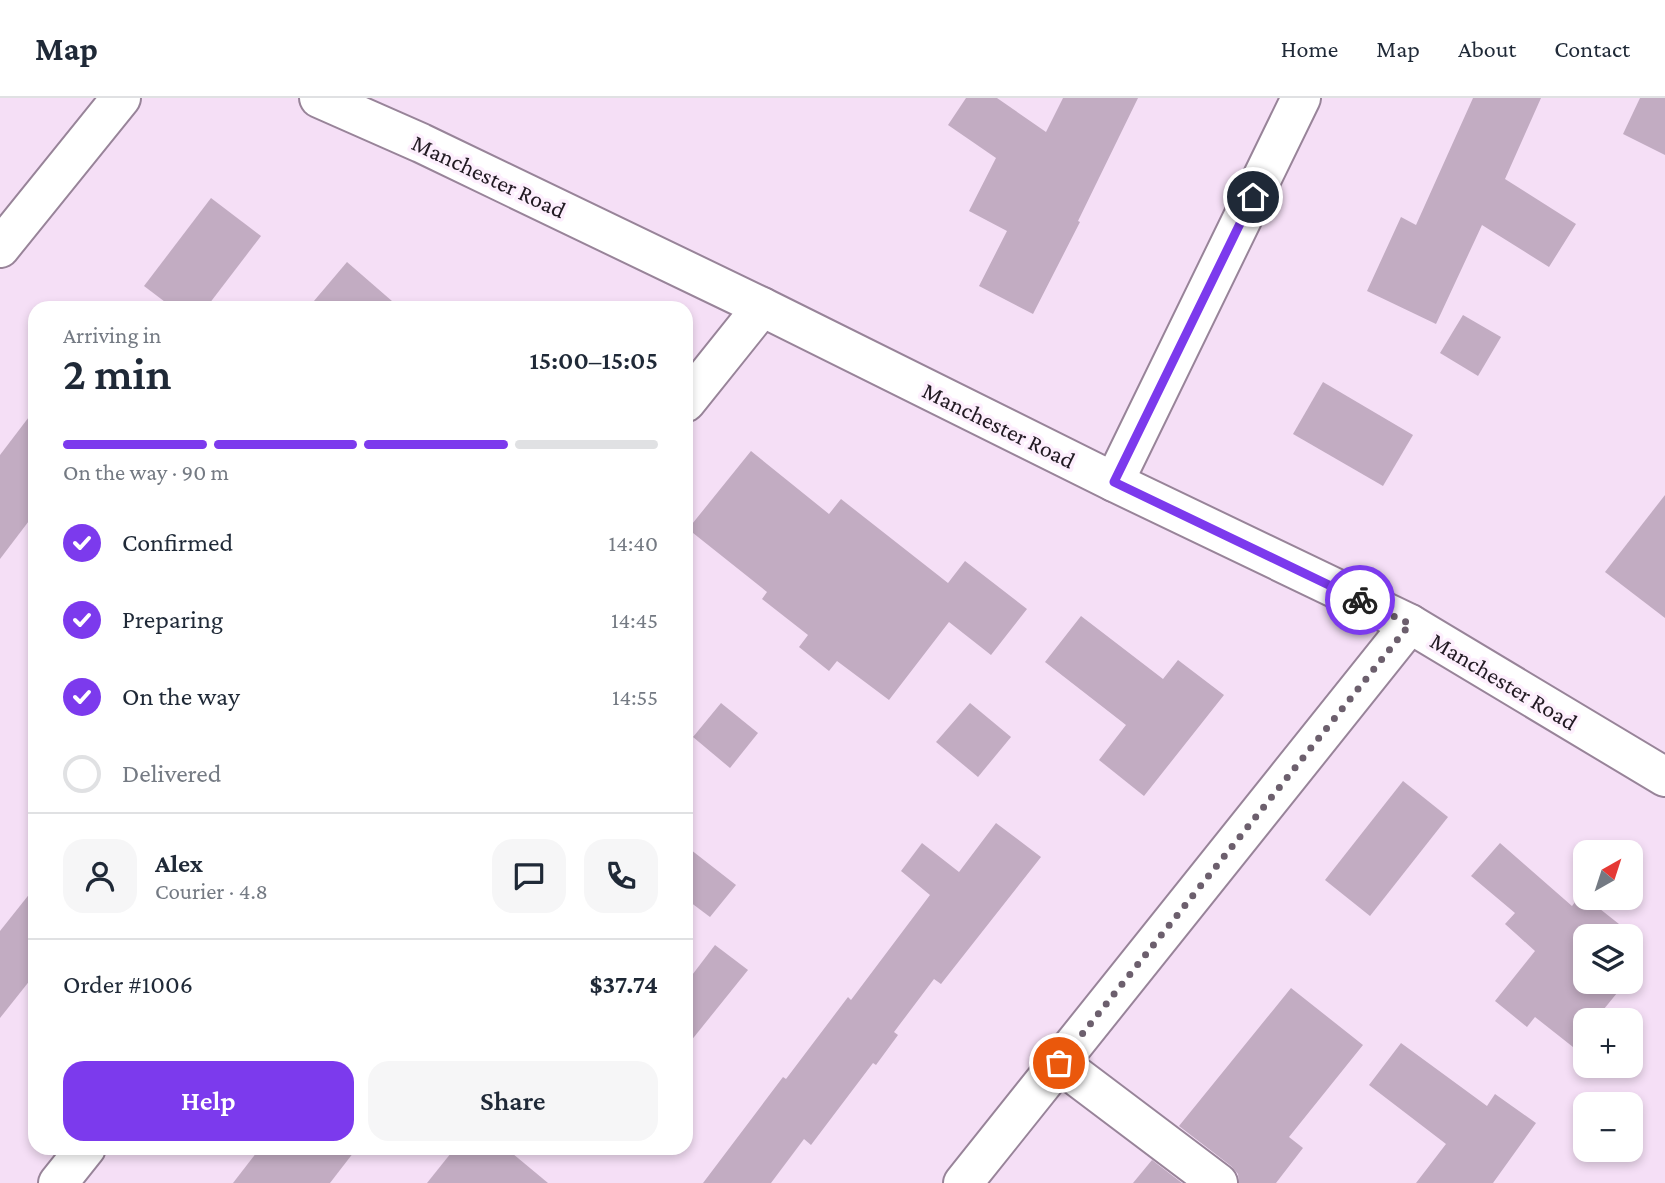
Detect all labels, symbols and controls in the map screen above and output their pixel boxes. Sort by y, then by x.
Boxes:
text: Map [35,30,98,67]
text: Home [1281,35,1338,62]
text: Map [1376,35,1420,62]
text: About [1458,35,1516,62]
text: Contact [1554,35,1630,62]
street label: Manchester Road [408,129,571,224]
pin [1223,167,1283,227]
icon: home [1234,178,1272,216]
text: Arriving in [63,322,161,348]
text: 15:00–15:05 [529,346,658,375]
text: 2 min [63,348,171,399]
street label: Manchester Road [918,376,1080,474]
text: On the way · 90 m [63,459,229,485]
icon: check [63,524,101,562]
text: Confirmed [122,528,233,557]
text: 14:40 [609,530,658,556]
courier [1325,565,1395,635]
icon: bike [1341,581,1379,619]
icon: check [63,601,101,639]
text: Preparing [122,605,223,634]
text: 14:45 [611,607,658,633]
street label: Manchester Road [1426,627,1583,736]
icon: check [63,678,101,716]
text: On the way [122,682,240,711]
text: 14:55 [612,684,658,710]
text: Delivered [122,759,221,788]
button: person [63,839,137,913]
button: chat [492,839,566,913]
button: phone [584,839,658,913]
north arrow [1573,840,1643,910]
map controls [1573,840,1643,1162]
text: Alex [155,849,203,878]
text: Courier · 4.8 [155,878,268,904]
button: layers [1573,924,1643,994]
text: Order #1006 [63,970,193,999]
text: $37.74 [589,970,658,999]
button: + [1573,1008,1643,1078]
pin [1029,1033,1089,1093]
icon: bag [1040,1044,1078,1082]
button: Help [63,1061,354,1141]
button: Share [368,1061,658,1141]
button: − [1573,1092,1643,1162]

